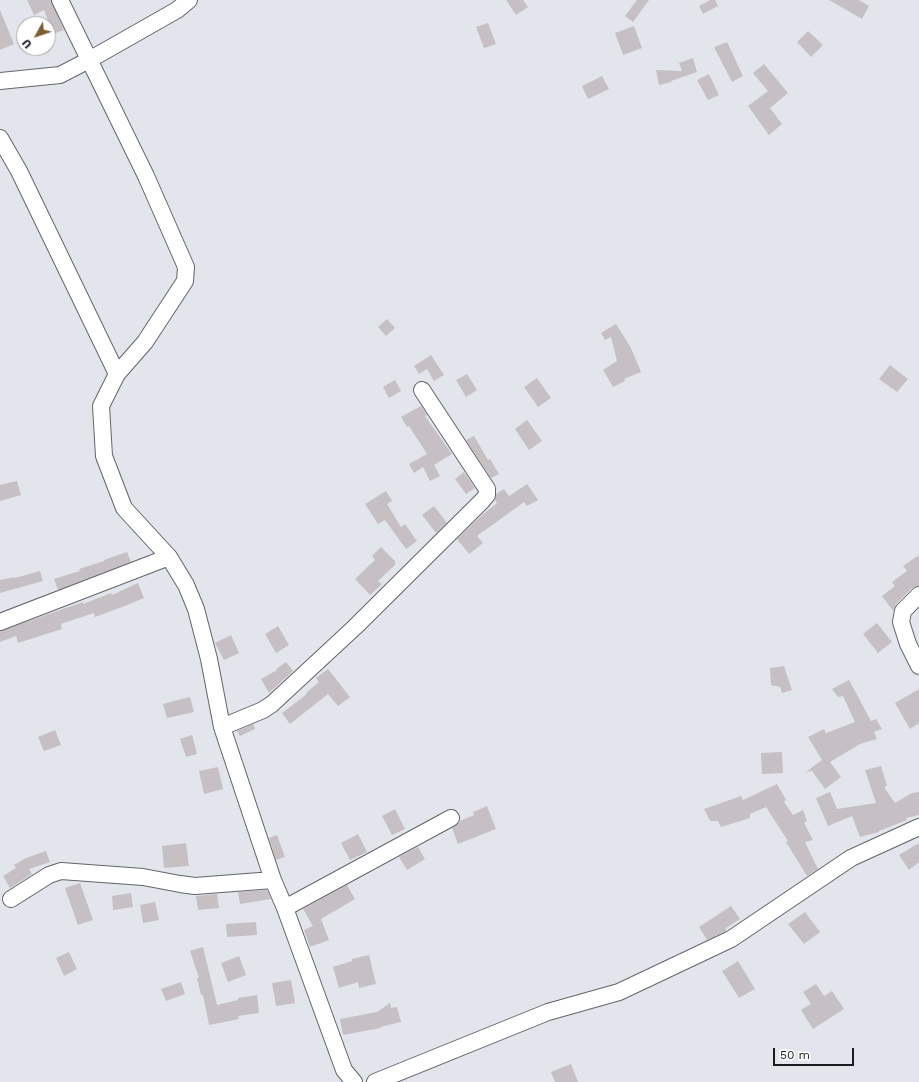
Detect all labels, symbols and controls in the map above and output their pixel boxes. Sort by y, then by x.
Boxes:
north arrow [16,16,56,56]
text: U [20,36,35,51]
scale bar [775,1040,856,1066]
text: 50 m [780,1048,810,1062]

